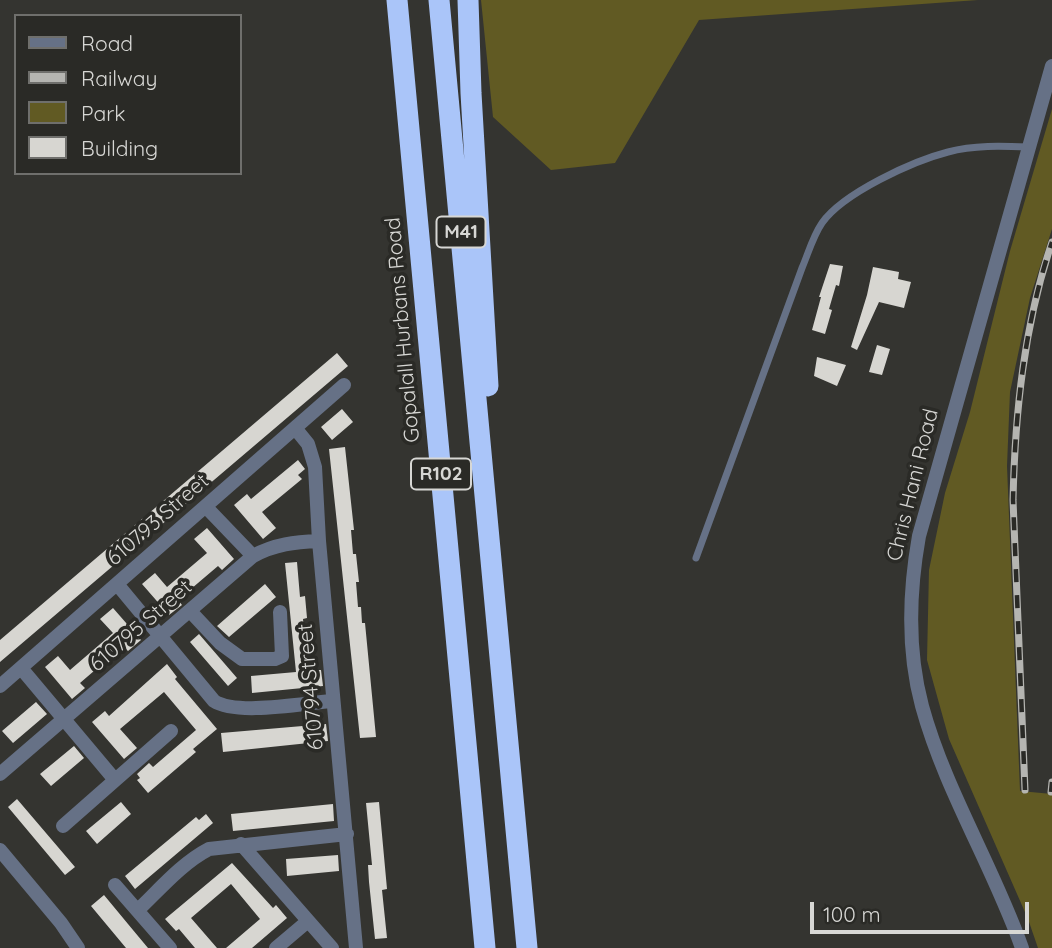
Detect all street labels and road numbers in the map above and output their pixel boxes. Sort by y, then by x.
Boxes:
street label: Gopalall Hurbans Road [381,216,425,444]
road number: M41 [436,216,486,248]
street label: Chris Hani Road [882,406,944,564]
road number: R102 [411,458,471,489]
street label: 610793 Street [102,469,214,571]
street label: 610795 Street [85,575,197,677]
street label: 610794 Street [293,623,329,751]

